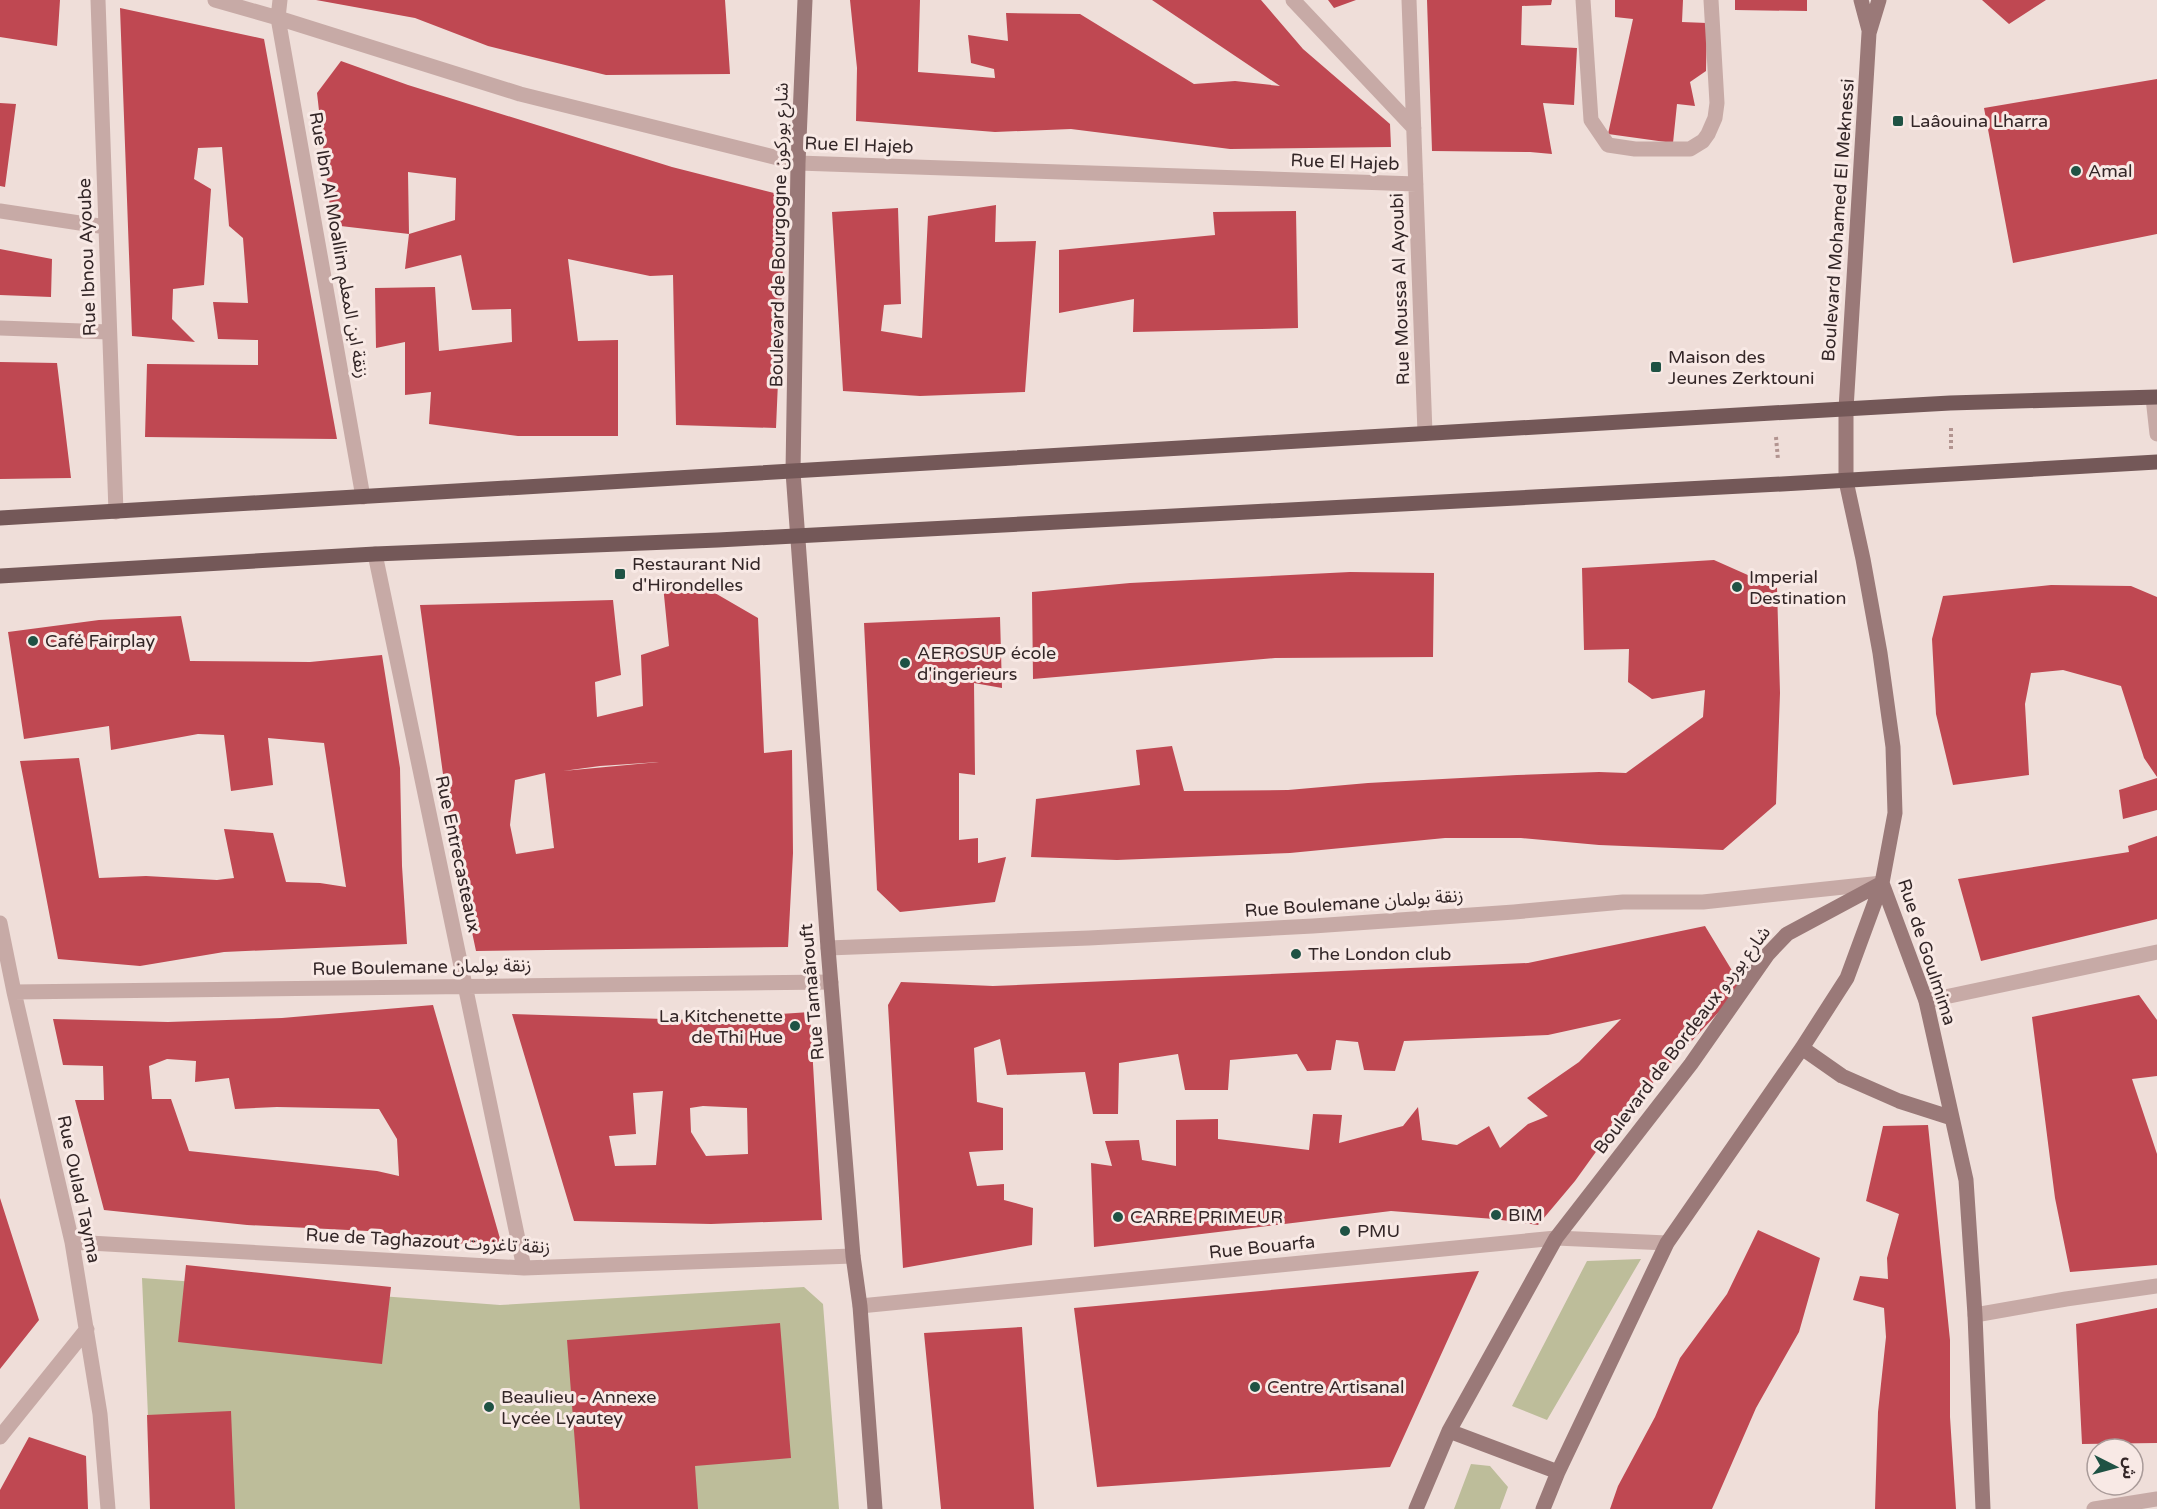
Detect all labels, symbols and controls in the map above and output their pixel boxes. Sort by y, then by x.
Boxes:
street label: Boulevard Mohamed El Meknessi [1817,78,1859,362]
street label: Boulevard de Bourgogne شارع بوركون [765,82,796,388]
street label: Rue Ibn Al Moallim زنقة ابن المعلم [303,110,373,380]
place label: Laâouina Lharra [1910,110,2048,132]
marker: Laâouina Lharra [1891,114,1905,128]
street label: Rue El Hajeb [804,132,914,158]
street label: Rue El Hajeb [1290,149,1400,175]
place label: Amal [2088,160,2132,182]
marker: Amal [2069,164,2083,178]
street label: Rue Ibnou Ayoube [73,178,101,336]
street label: Rue Moussa Al Ayoubi [1386,193,1414,385]
place label: Maison des Jeunes Zerktouni [1668,346,1814,389]
marker: Maison des Jeunes Zerktouni [1649,360,1663,374]
place label: Restaurant Nid d'Hirondelles [632,553,761,596]
place label: Imperial Destination [1749,566,1846,609]
marker: Restaurant Nid d'Hirondelles [613,567,627,581]
marker: Imperial Destination [1730,580,1744,594]
place label: Café Fairplay [45,630,155,652]
marker: Café Fairplay [26,634,40,648]
place label: AEROSUP école d'ingerieurs [917,642,1056,685]
marker: AEROSUP école d'ingerieurs [898,656,912,670]
street label: Rue Entrecasteaux [431,773,485,935]
street label: Rue de Goulmima [1893,876,1961,1028]
street label: Rue Boulemane زنقة بولمان [1244,884,1464,922]
street label: Boulevard de Bordeaux شارع بوردو [1589,922,1777,1160]
street label: Rue Tamaârouft [795,923,829,1061]
place label: The London club [1308,943,1451,965]
marker: The London club [1289,947,1303,961]
street label: Rue Boulemane زنقة بولمان [312,954,532,980]
place label: La Kitchenette de Thi Hue [659,1005,783,1048]
marker: La Kitchenette de Thi Hue [788,1019,802,1033]
street label: Rue Oulad Tayma [53,1113,105,1265]
place label: BIM [1508,1204,1543,1226]
place label: CARRE PRIMEUR [1130,1206,1283,1228]
marker: BIM [1489,1208,1503,1222]
marker: CARRE PRIMEUR [1111,1210,1125,1224]
place label: PMU [1357,1220,1400,1242]
street label: Rue de Taghazout زنقة تاغزوت [305,1224,551,1258]
marker: PMU [1338,1224,1352,1238]
street label: Rue Bouarfa [1208,1230,1316,1264]
place label: Centre Artisanal [1267,1376,1404,1398]
marker: Centre Artisanal [1248,1380,1262,1394]
place label: Beaulieu - Annexe Lycée Lyautey [501,1386,656,1429]
marker: Beaulieu - Annexe Lycée Lyautey [482,1400,496,1414]
north arrow [2085,1437,2145,1497]
text: ش [2118,1457,2140,1480]

